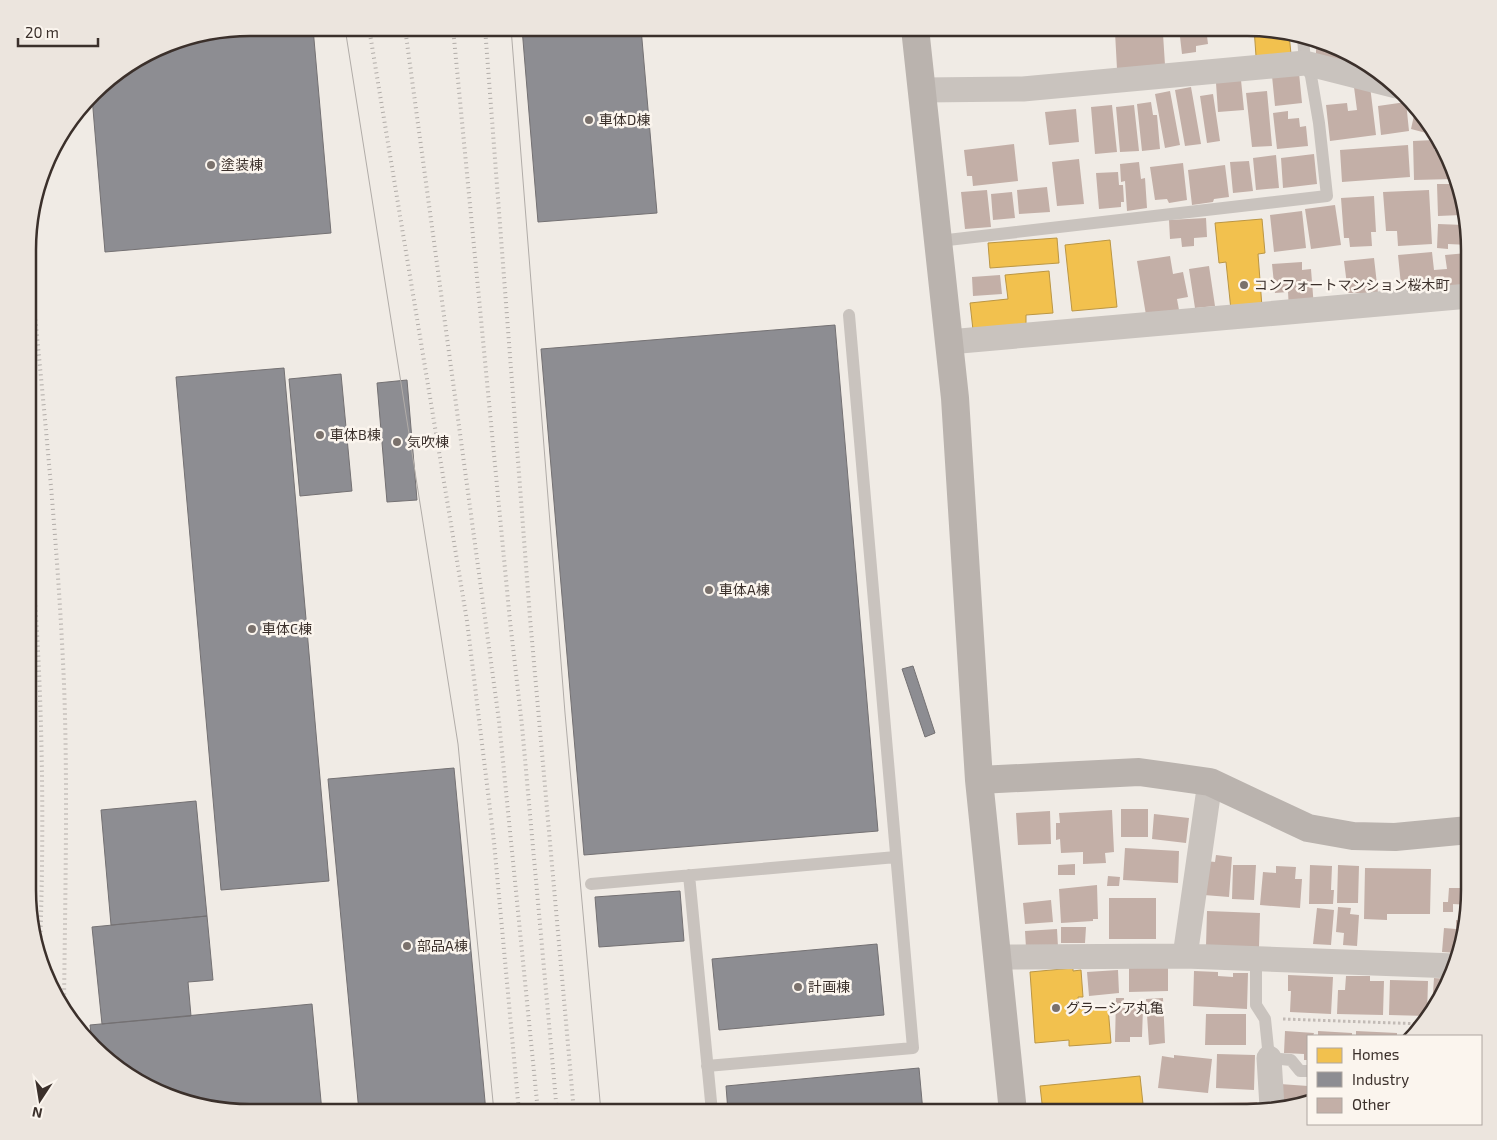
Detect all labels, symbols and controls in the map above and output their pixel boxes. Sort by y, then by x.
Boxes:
scale bar [18,15,98,47]
text: 20 m [25,23,59,41]
place label: 車体D棟 [599,111,650,128]
marker: 車体D棟 [583,114,595,126]
place label: 塗装棟 [221,156,263,173]
marker: 塗装棟 [205,159,217,171]
place label: コンフォートマンション桜木町 [1254,276,1450,293]
marker: コンフォートマンション桜木町 [1238,279,1250,291]
place label: 車体B棟 [330,426,381,443]
marker: 車体B棟 [314,429,326,441]
place label: 気吹棟 [407,433,449,450]
marker: 気吹棟 [391,436,403,448]
place label: 車体A棟 [719,581,770,598]
marker: 車体A棟 [703,584,715,596]
place label: 車体C棟 [262,620,312,637]
marker: 車体C棟 [246,623,258,635]
place label: 部品A棟 [417,937,468,954]
marker: 部品A棟 [401,940,413,952]
place label: 計画棟 [808,978,850,995]
marker: 計画棟 [792,981,804,993]
place label: グラーシア丸亀 [1066,999,1164,1016]
marker: グラーシア丸亀 [1050,1002,1062,1014]
legend [1307,1035,1482,1125]
text: Homes [1352,1045,1399,1063]
text: Industry [1352,1070,1409,1088]
north arrow [15,1075,65,1125]
text: Other [1352,1095,1391,1113]
text: N [30,1104,44,1123]

